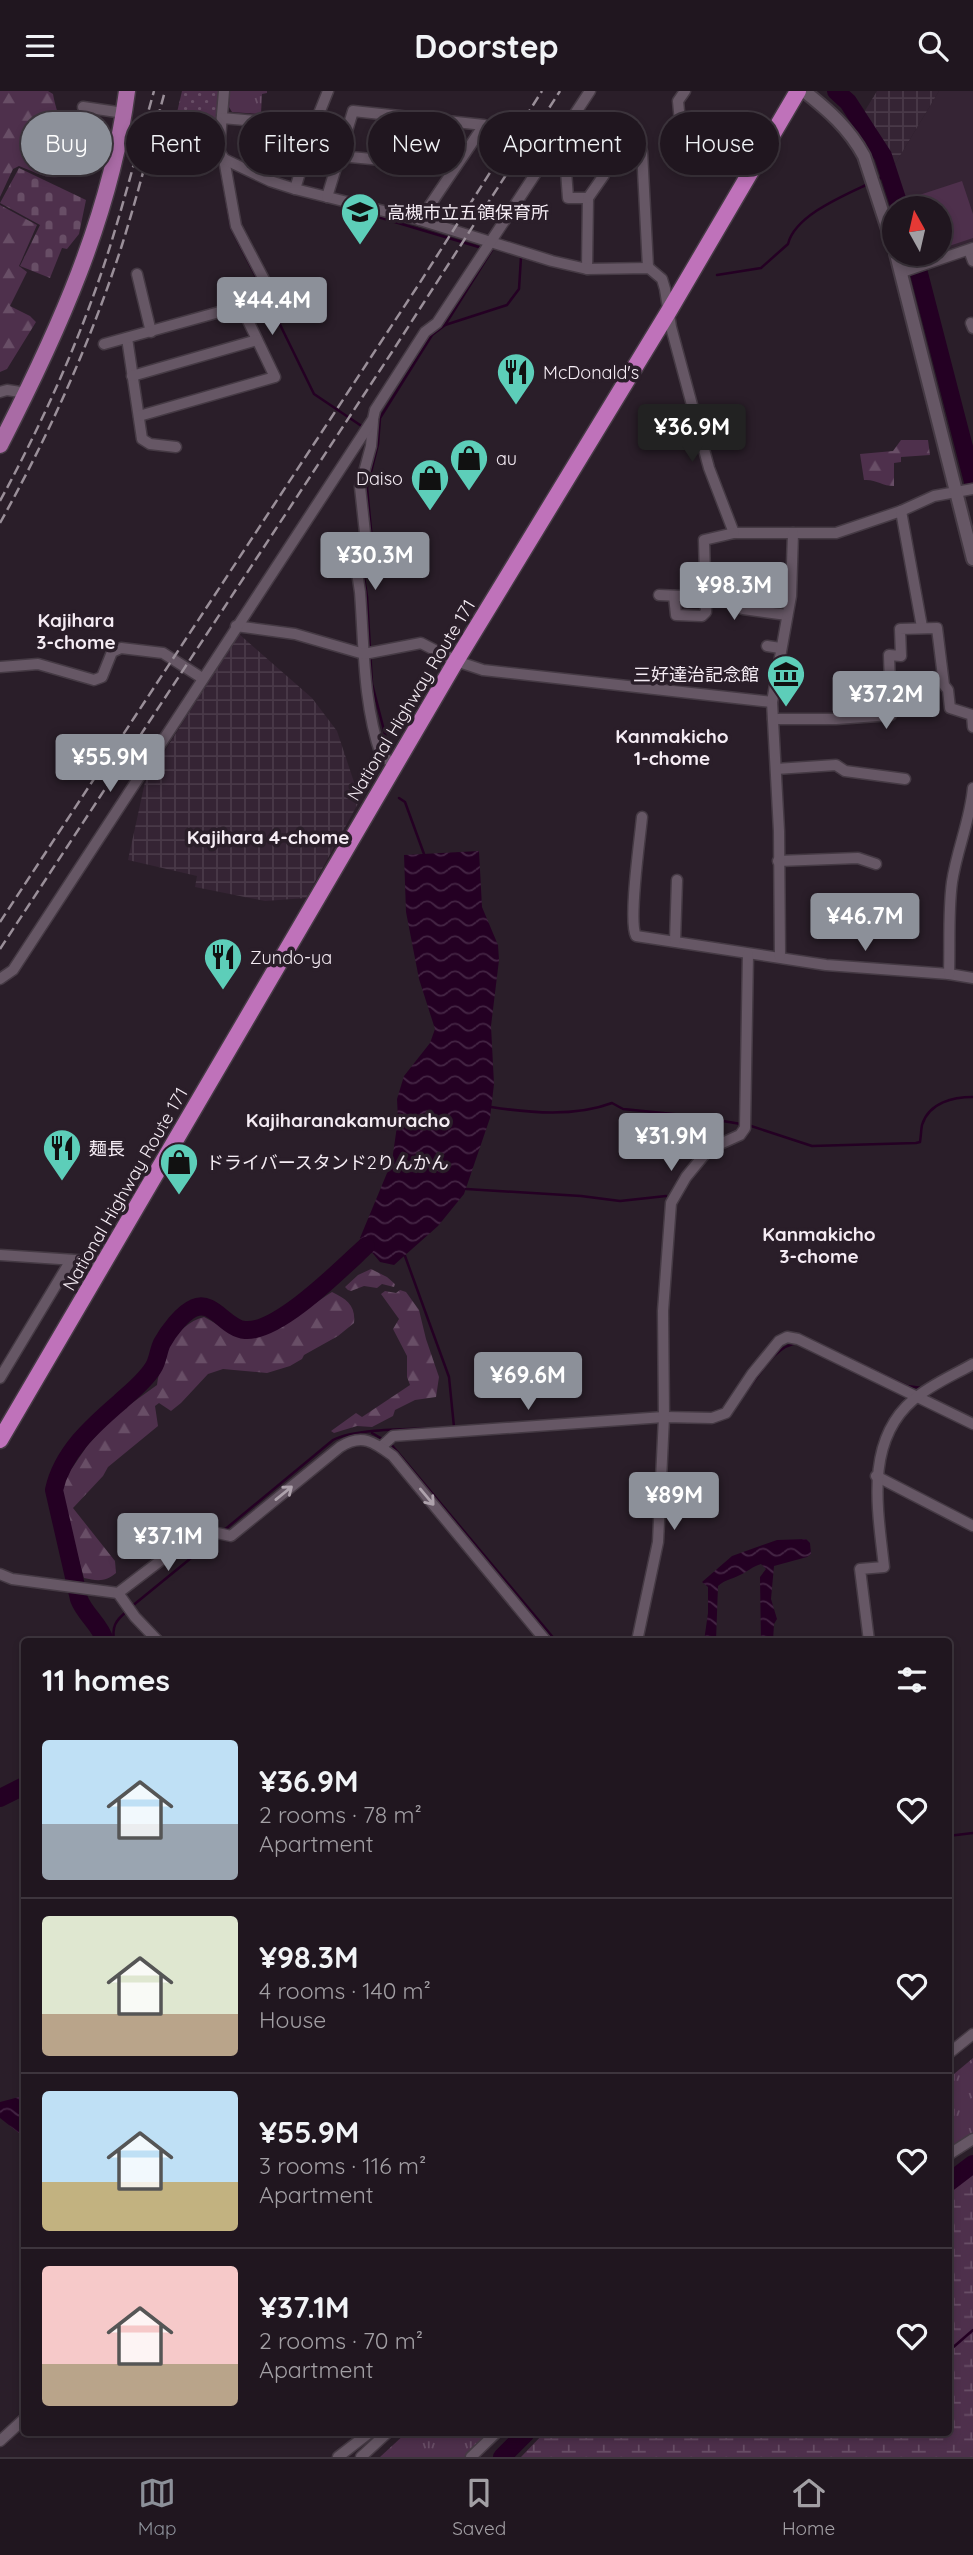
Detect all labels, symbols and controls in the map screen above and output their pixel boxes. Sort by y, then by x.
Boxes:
text: Doorstep [414,26,559,66]
icon: menu [21,27,59,65]
icon: search [914,27,952,65]
chip: Buy [21,112,112,175]
chip: Rent [126,112,225,175]
chip: Filters [239,112,354,175]
chip: New [368,112,465,175]
chip: Apartment [479,112,646,175]
chip: House [660,112,779,175]
school or university icon: 高槻市立五領保育所 [339,191,381,246]
north arrow [882,196,952,266]
map controls [882,196,952,266]
place label: 高槻市立五領保育所 [387,201,549,224]
pin: ¥44.4M [215,278,329,337]
text: ¥44.4M [233,285,311,314]
restaurant icon: McDonald's [495,351,537,406]
place label: McDonald's [543,361,639,384]
pin: ¥36.9M [635,405,749,464]
text: ¥36.9M [654,412,730,441]
shop icon: au [448,437,490,492]
place label: au [496,447,517,470]
shop icon: Daiso [409,457,451,512]
place label: Daiso [356,467,403,490]
pin: ¥30.3M [318,533,432,592]
text: ¥30.3M [336,540,414,569]
pin: ¥98.3M [677,563,791,622]
text: ¥98.3M [696,570,772,599]
street label: National Highway Route 171 [342,595,480,805]
district label: Kajihara 3-chome [36,608,116,654]
museum icon: 三好達治記念館 [765,653,807,708]
place label: 三好達治記念館 [633,663,759,686]
pin: ¥37.2M [829,671,943,731]
text: ¥37.2M [849,679,923,708]
district label: Kanmakicho 1-chome [615,724,729,770]
pin: ¥55.9M [53,735,167,794]
text: ¥55.9M [72,742,148,771]
district label: Kajihara 4-chome [187,825,349,849]
pin: ¥46.7M [808,893,922,953]
text: ¥46.7M [826,901,904,930]
restaurant icon: Zundo-ya [202,936,244,991]
place label: Zundo-ya [250,946,332,969]
street label: National Highway Route 171 [57,1083,193,1295]
district label: Kajiharanakamuracho [246,1108,450,1132]
pin: ¥31.9M [614,1114,728,1173]
text: ¥31.9M [635,1121,707,1150]
restaurant icon: 麺長 [41,1127,83,1182]
place label: 麺長 [89,1137,125,1160]
shop icon: ドライバースタンド2りんかん [158,1141,200,1196]
place label: ドライバースタンド2りんかん [206,1151,449,1174]
district label: Kanmakicho 3-chome [762,1222,876,1268]
pin: ¥69.6M [471,1353,585,1412]
text: ¥69.6M [490,1360,566,1389]
pin: ¥89M [633,1473,715,1532]
text: ¥89M [645,1480,703,1509]
one-way arrow [274,1485,292,1501]
one-way arrow [418,1488,434,1506]
pin: ¥37.1M [111,1513,225,1573]
text: ¥37.1M [133,1521,203,1550]
text: 11 homes [42,1661,170,1699]
icon: filters [893,1661,931,1699]
text: ¥36.9M [259,1762,359,1800]
icon: home [98,1768,182,1852]
icon: heart [893,1791,931,1829]
text: 2 rooms · 78 m² [259,1800,422,1829]
text: Apartment [259,1829,373,1858]
text: ¥98.3M [259,1938,359,1976]
icon: home [98,1944,182,2028]
icon: heart [893,1967,931,2005]
text: 4 rooms · 140 m² [259,1976,431,2005]
text: House [259,2005,326,2034]
text: ¥55.9M [259,2113,359,2151]
icon: home [98,2119,182,2203]
icon: heart [893,2142,931,2180]
text: 3 rooms · 116 m² [259,2151,426,2180]
text: Apartment [259,2180,373,2209]
text: ¥37.1M [259,2288,350,2326]
icon: home [98,2294,182,2378]
icon: heart [893,2317,931,2355]
text: 2 rooms · 70 m² [259,2326,423,2355]
text: Apartment [259,2355,373,2384]
tab: Map [138,2474,177,2540]
tab: Saved [452,2474,506,2540]
tab: Home [782,2474,835,2540]

